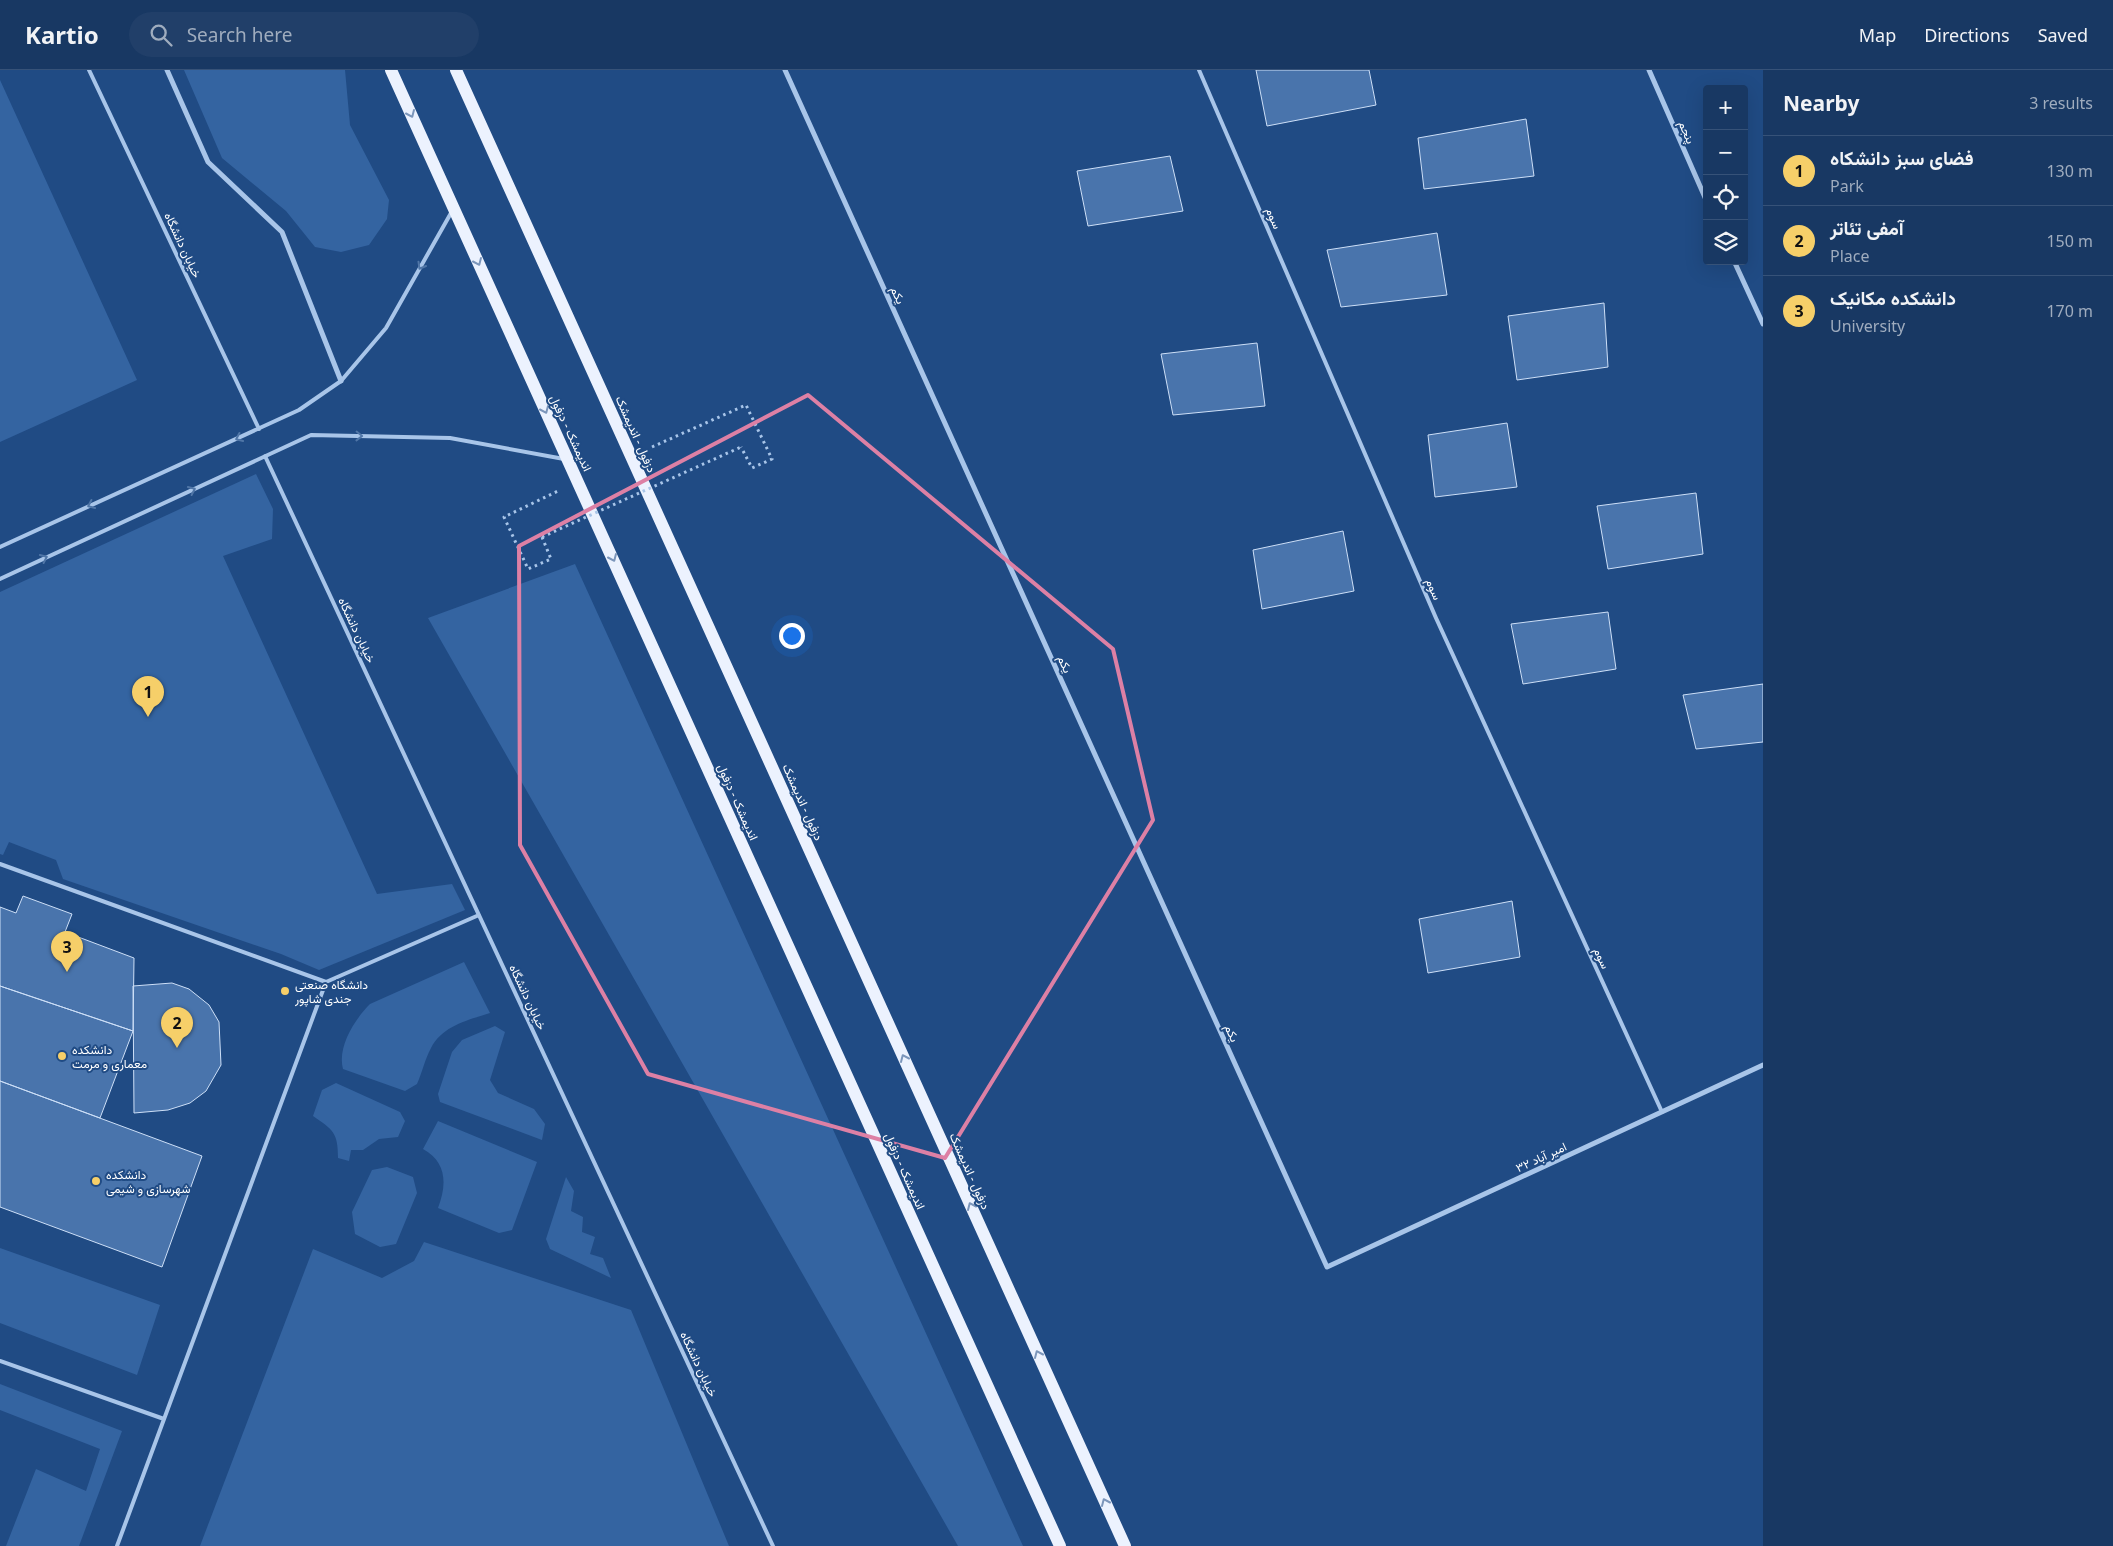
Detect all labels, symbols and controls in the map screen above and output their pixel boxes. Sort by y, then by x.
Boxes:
search box [129,12,479,57]
text: Kartio [25,18,99,51]
icon: search [147,21,175,49]
text: Search here [187,22,292,48]
text: Map [1859,23,1896,47]
text: Directions [1924,23,2010,47]
text: Saved [2038,23,2088,47]
map controls [1703,85,1748,265]
button: + [1703,85,1748,130]
text: Nearby [1783,89,1859,117]
text: 3 results [2029,92,2093,114]
one-way arrow [405,109,416,118]
street label: پنجم [1675,118,1700,146]
button: − [1703,130,1748,175]
text: فضای سبز دانشکاه [1830,145,1974,171]
text: 1 [1794,160,1804,182]
text: 130 m [2046,160,2093,182]
button: locate [1703,175,1748,220]
text: Park [1830,175,1864,197]
street label: سوم [1262,205,1286,231]
street label: خیابان دانشگاه [160,210,206,280]
text: آمفی تئاتر [1830,215,1904,241]
button: layers [1703,220,1748,265]
text: 2 [1794,230,1804,252]
text: 150 m [2046,230,2093,252]
text: Place [1830,245,1870,267]
one-way arrow [472,257,483,266]
one-way arrow [417,261,427,270]
street label: یکم [887,284,909,307]
text: دانشکده مکانیک [1830,285,1956,311]
text: 3 [1794,300,1804,322]
text: 170 m [2046,300,2093,322]
text: University [1830,315,1905,337]
street label: اندیمشک - دزفول [546,392,596,474]
street label: دزفول - اندیمشک [612,393,661,475]
one-way arrow [539,405,550,414]
one-way arrow [356,431,364,441]
one-way arrow [235,432,244,442]
one-way arrow [187,486,196,496]
one-way arrow [87,499,96,510]
one-way arrow [606,553,617,562]
one-way arrow [39,554,48,565]
street label: سوم [1422,576,1446,602]
street label: خیابان دانشگاه [334,595,380,665]
your location [779,623,805,649]
street label: یکم [1054,653,1076,676]
pin: 1 [132,676,164,717]
street label: اندیمشک - دزفول [714,761,762,843]
street label: دزفول - اندیمشک [779,761,828,843]
pin: 3 [51,931,83,972]
street label: سوم [1590,944,1614,972]
street label: خیابان دانشگاه [505,962,551,1032]
place label: دانشگاه صنعتی جندی شاپور [294,976,368,1007]
marker: دانشگاه صنعتی جندی شاپور [279,985,291,997]
pin: 2 [161,1007,193,1048]
street label: یکم [1221,1022,1243,1045]
place label: دانشکده معماری و مرمت [72,1041,147,1072]
marker: دانشکده معماری و مرمت [56,1050,68,1062]
one-way arrow [899,1054,910,1063]
street label: اندیمشک - دزفول [881,1130,929,1212]
street label: دزفول - اندیمشک [946,1130,995,1212]
street label: ۳۲ امیر آباد [1513,1138,1569,1176]
place label: دانشکده شهرسازی و شیمی [106,1166,191,1197]
marker: دانشکده شهرسازی و شیمی [90,1175,102,1187]
one-way arrow [966,1202,977,1211]
street label: خیابان دانشگاه [676,1329,722,1399]
one-way arrow [1033,1350,1044,1359]
one-way arrow [1100,1498,1111,1507]

